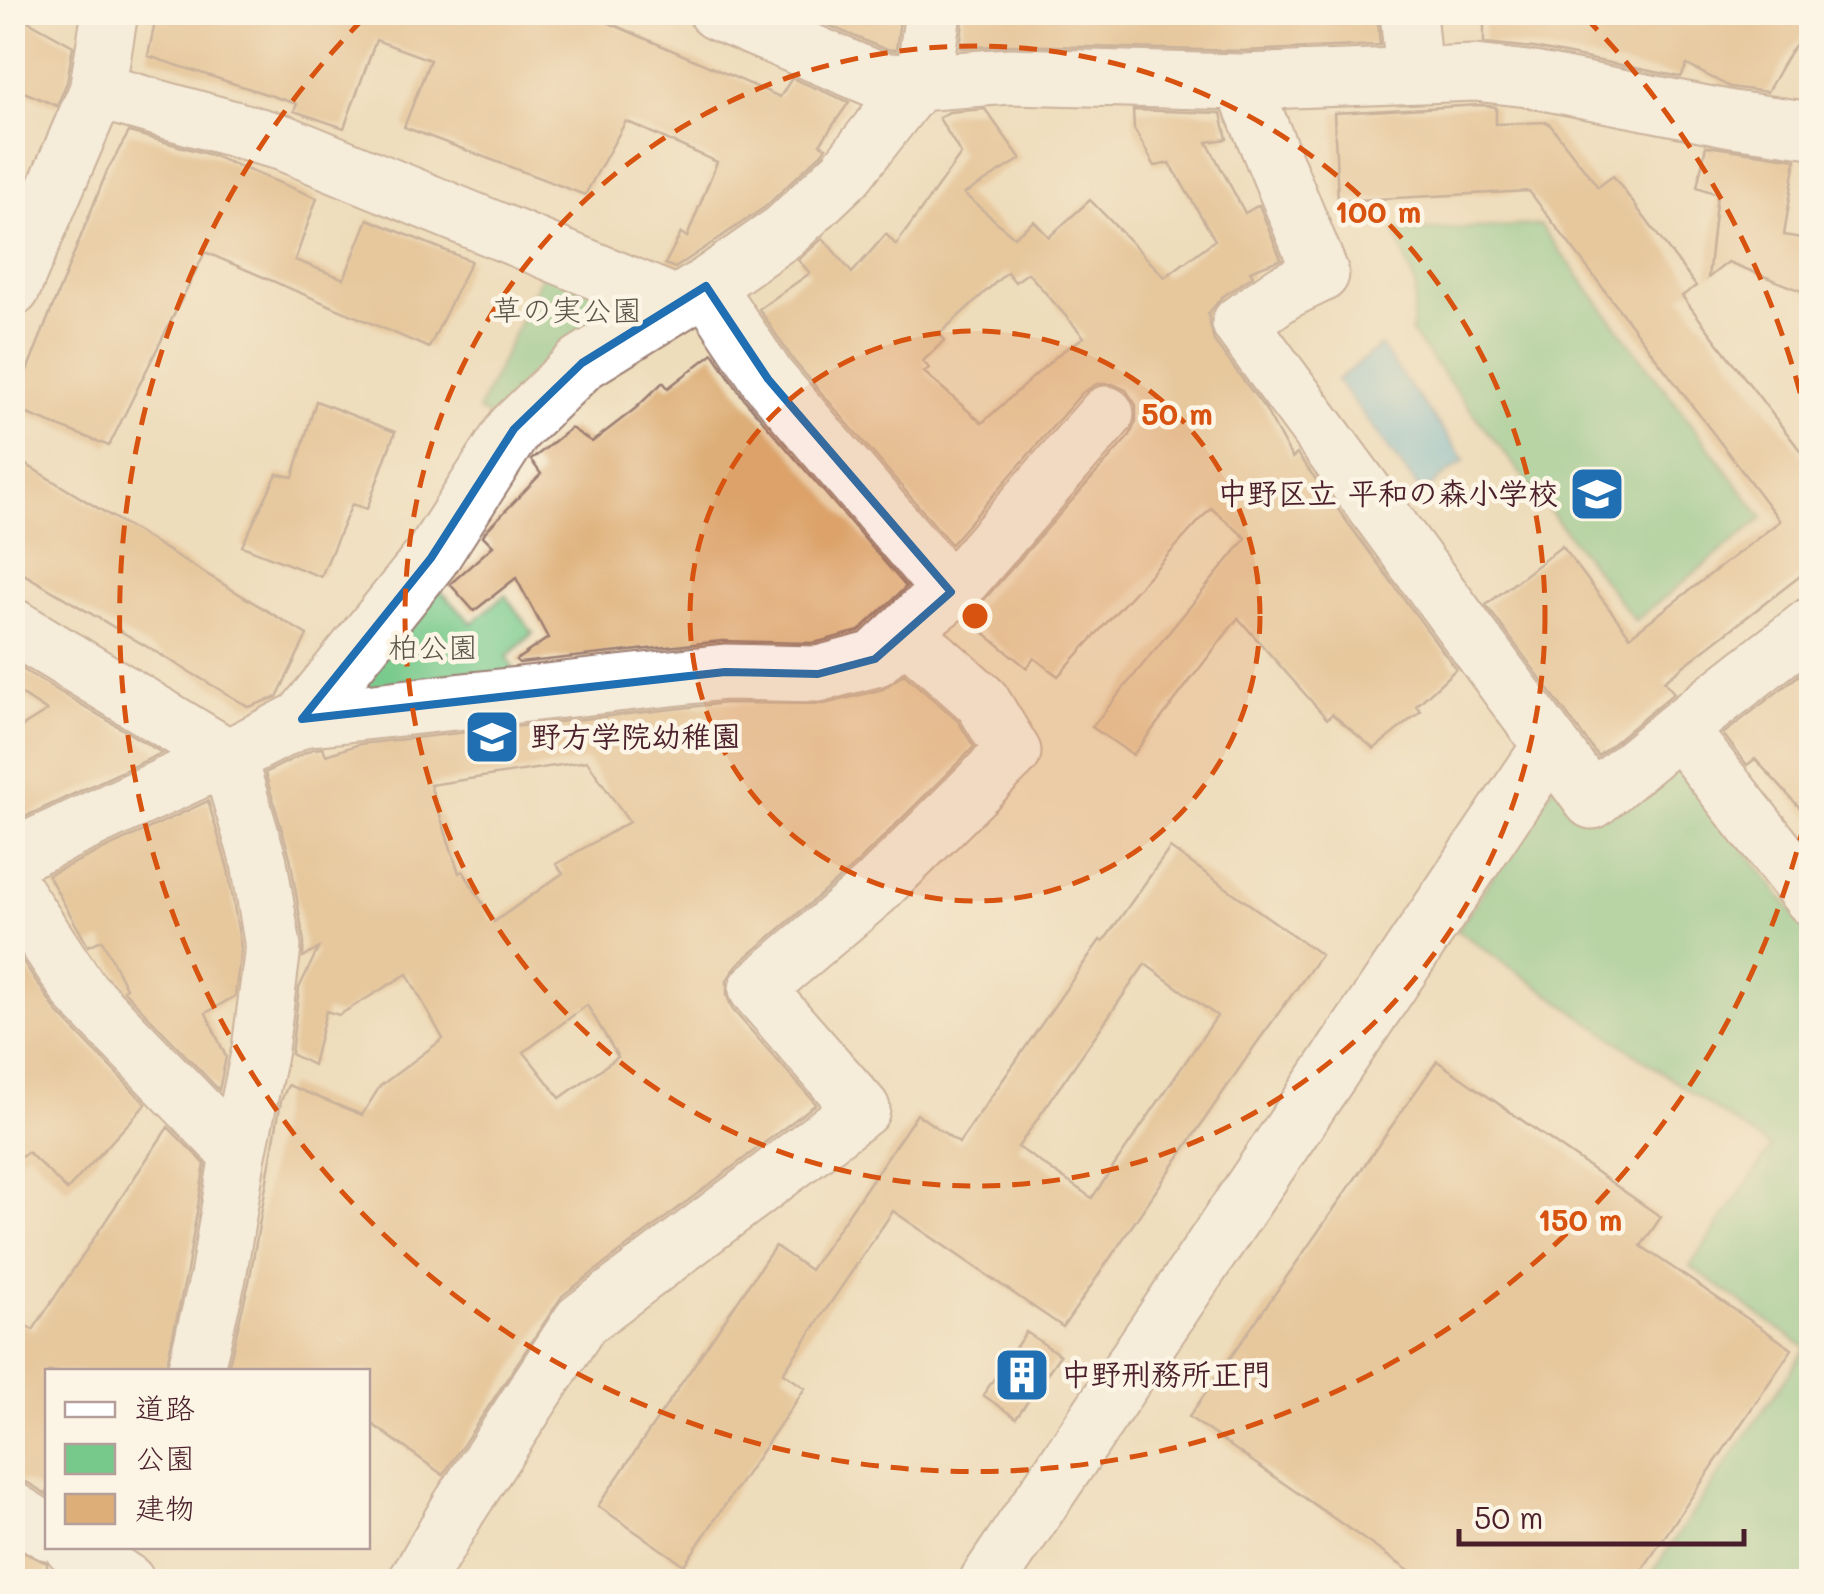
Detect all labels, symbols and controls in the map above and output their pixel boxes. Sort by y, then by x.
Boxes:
text: 100 m [1335,191,1421,231]
park label: 草の実公園 [492,289,642,329]
text: 50 m [1141,393,1213,433]
school or university icon: 中野区立 平和の森小学校 [1567,464,1627,524]
place label: 中野区立 平和の森小学校 [1217,472,1558,512]
centre of rings [957,598,993,634]
park label: 柏公園 [388,626,478,666]
school or university icon: 野方学院幼稚園 [462,707,522,767]
place label: 野方学院幼稚園 [531,715,741,755]
text: 150 m [1538,1199,1622,1239]
building icon: 中野刑務所正門 [992,1345,1052,1405]
place label: 中野刑務所正門 [1061,1353,1271,1393]
legend [45,1369,370,1549]
text: 道路 [135,1387,195,1427]
text: 公園 [135,1437,195,1477]
scale bar [1459,1484,1744,1546]
text: 建物 [135,1487,195,1527]
text: 50 m [1474,1497,1544,1537]

